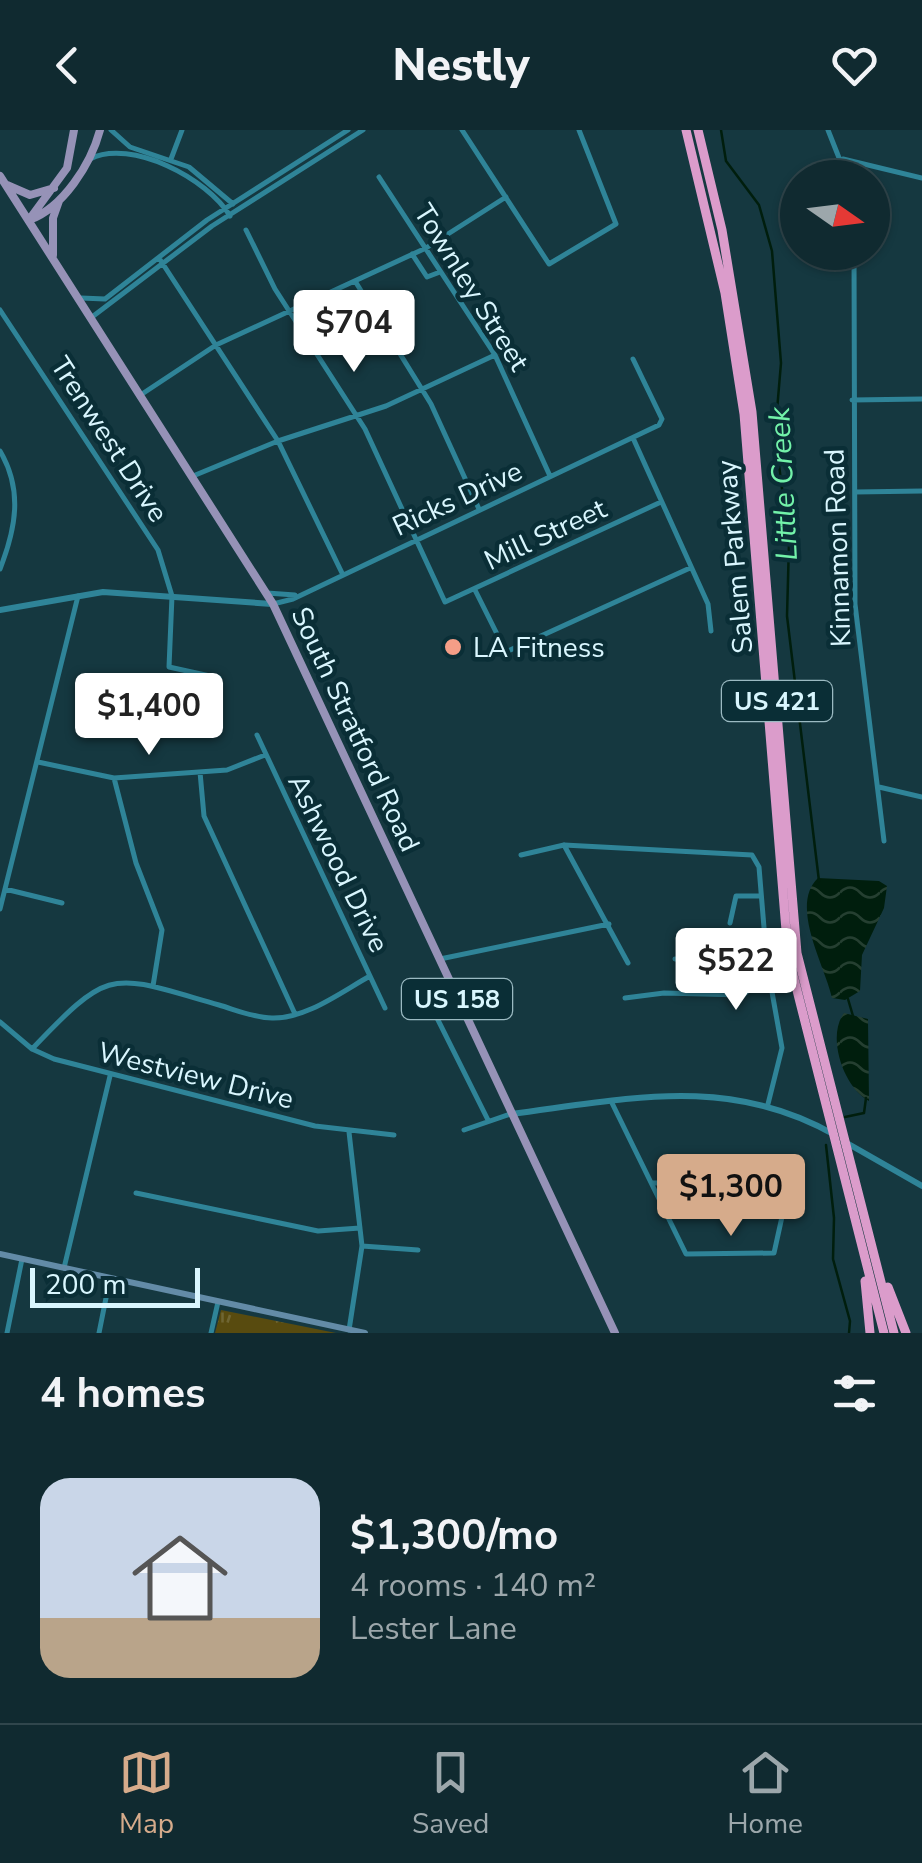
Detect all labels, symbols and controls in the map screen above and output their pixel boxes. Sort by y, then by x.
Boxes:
text: Nestly [392,35,530,96]
icon: back [40,38,95,93]
icon: heart [827,38,882,93]
north arrow [780,160,890,270]
map controls [780,160,890,270]
street label: Townley Street [405,197,538,378]
pin: $704 [295,290,413,375]
text: $704 [316,301,392,344]
street label: Trenwest Drive [41,349,177,530]
water label: Little Creek [759,405,808,562]
street label: Kinnamon Road [816,448,860,648]
street label: Ricks Drive [386,452,528,546]
street label: Salem Parkway [708,458,762,655]
street label: Mill Street [478,490,613,580]
street label: South Stratford Road [282,601,429,858]
place label: LA Fitness [473,629,605,667]
marker: LA Fitness [442,636,464,658]
pin: $1,400 [68,673,230,758]
road number: US 421 [722,681,832,721]
text: $1,400 [97,684,201,727]
street label: Ashwood Drive [279,768,398,959]
pin: $522 [677,928,795,1013]
text: $522 [698,939,774,982]
road number: US 158 [402,979,512,1019]
street label: Westview Drive [94,1033,297,1119]
pin: $1,300 [650,1154,812,1239]
text: $1,300 [679,1165,783,1208]
scale bar [30,1263,200,1308]
text: 200 m [45,1266,127,1304]
text: 4 homes [40,1365,205,1422]
icon: filters [827,1366,882,1421]
text: $1,300/mo [350,1507,558,1564]
icon: home [120,1518,240,1638]
text: 4 rooms · 140 m² [350,1564,596,1607]
text: Lester Lane [350,1607,517,1650]
tab: Map [119,1745,174,1843]
tab: Saved [412,1745,489,1843]
tab: Home [727,1745,803,1843]

